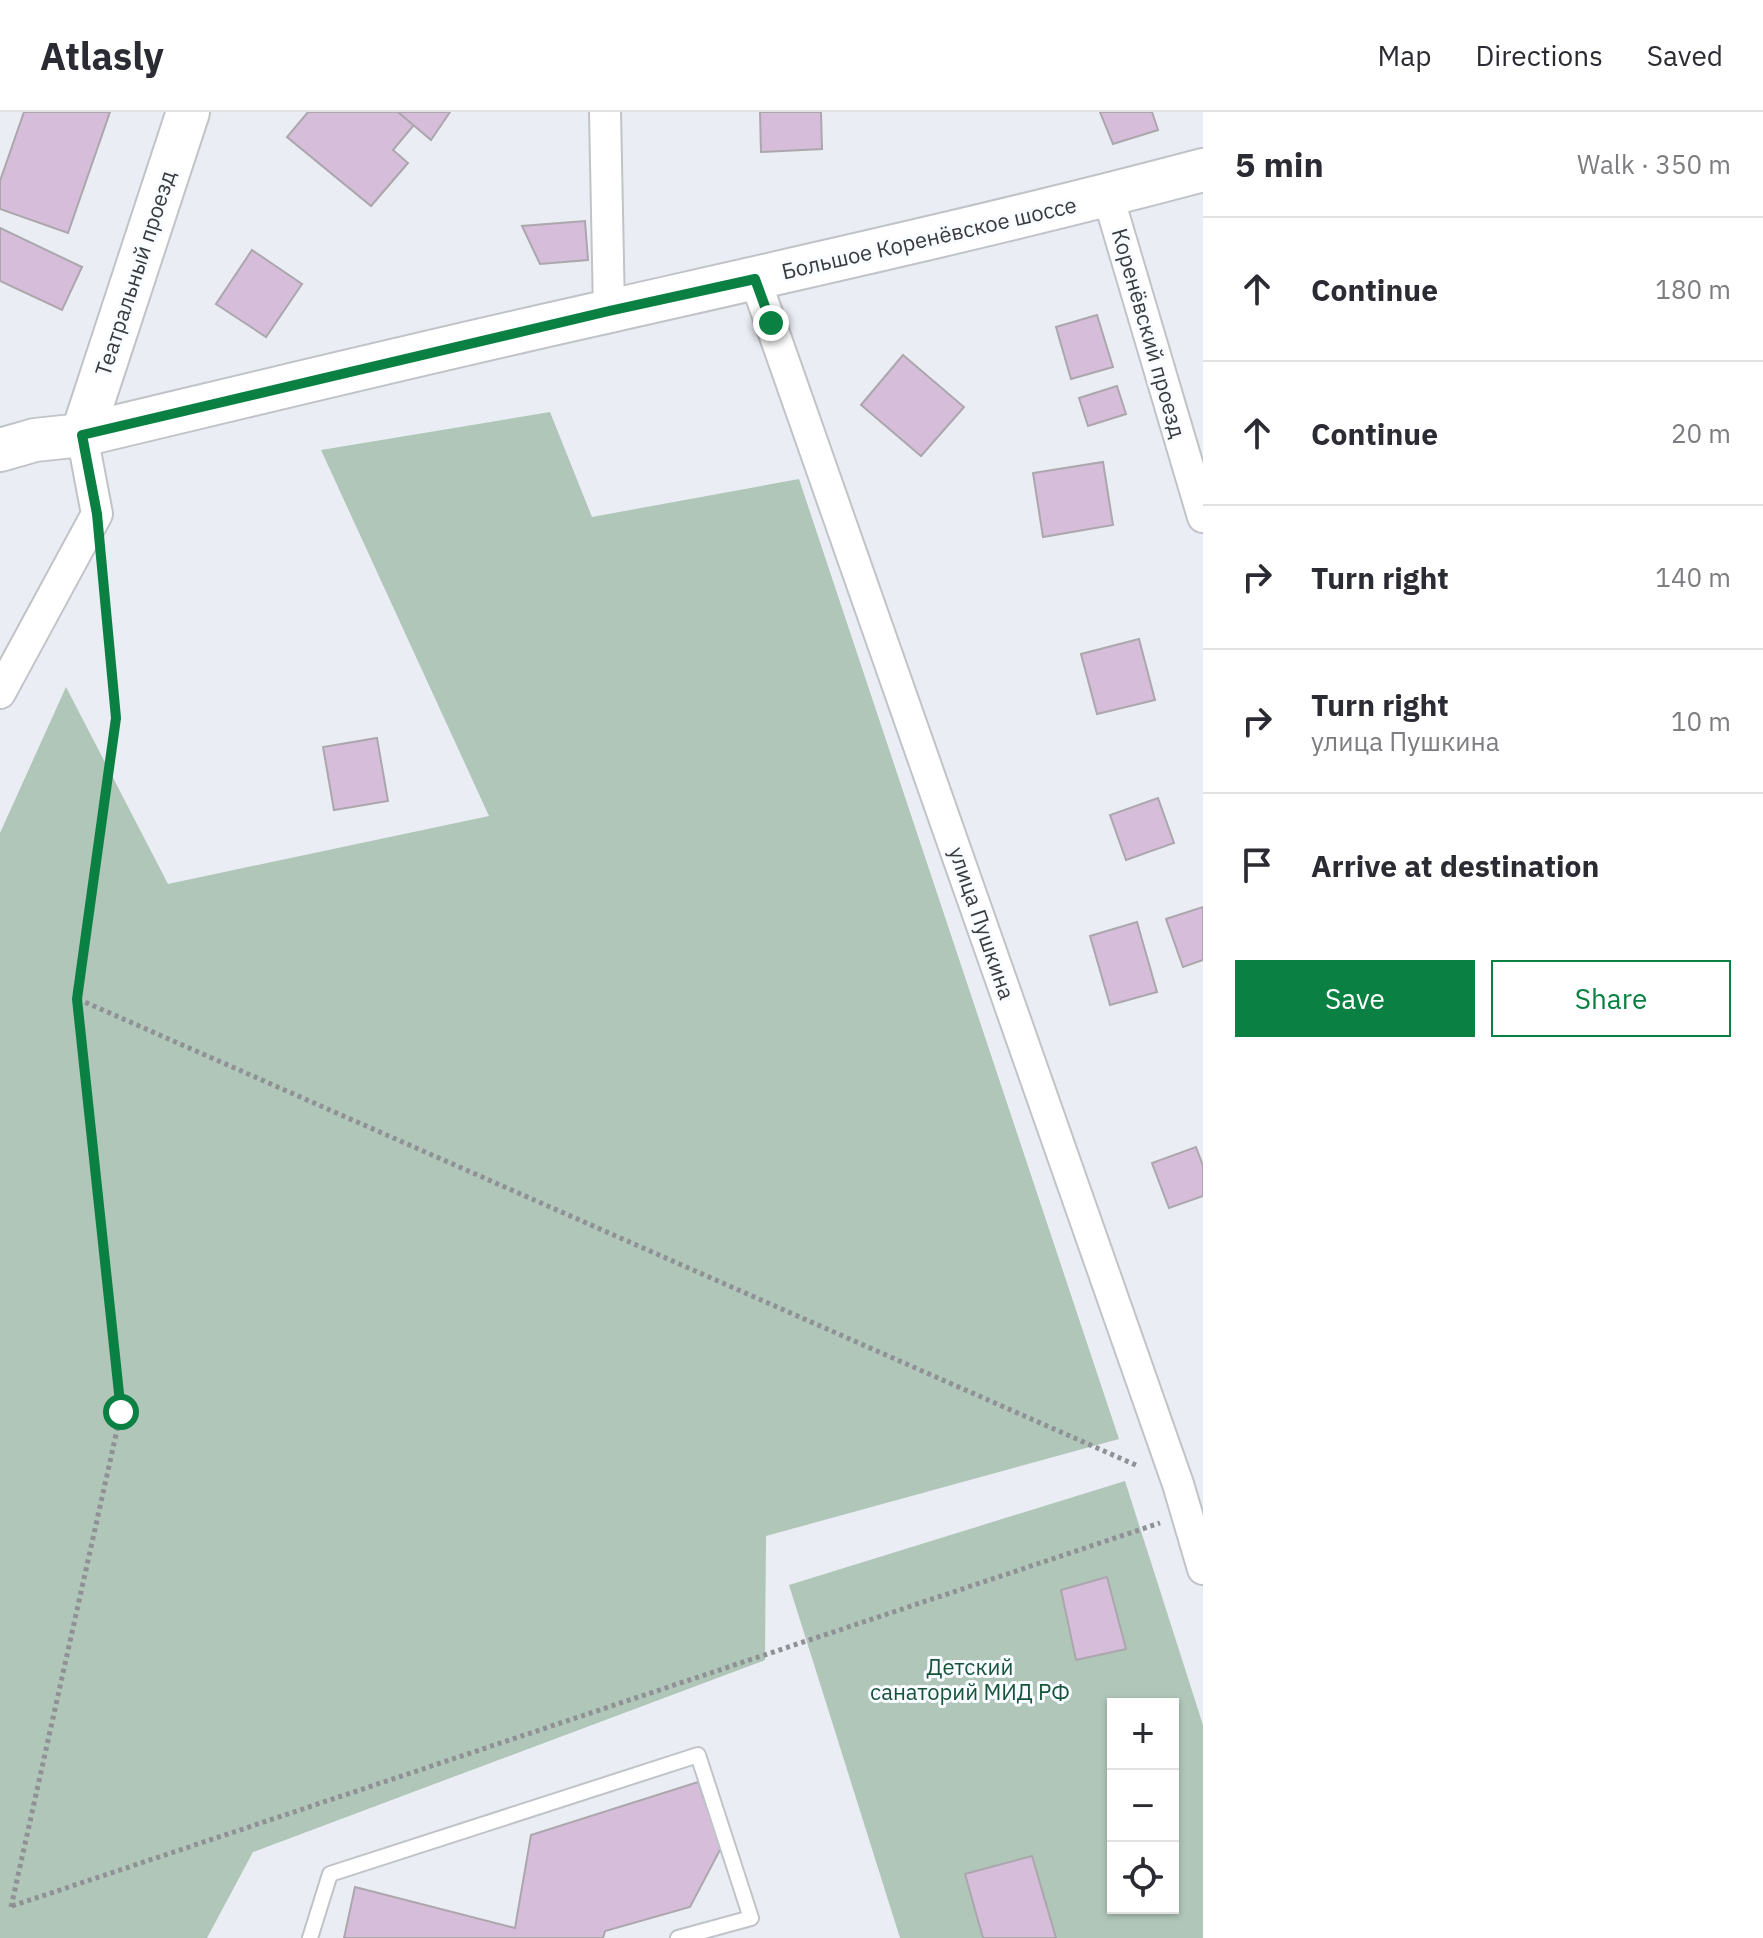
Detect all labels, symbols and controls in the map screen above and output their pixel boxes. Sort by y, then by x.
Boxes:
text: Atlasly [40,31,164,80]
text: Map [1377,37,1431,74]
text: Directions [1475,37,1603,74]
text: Saved [1647,37,1723,74]
text: 5 min [1235,142,1324,186]
text: Walk · 350 m [1577,147,1731,181]
street label: Театральный проезд [88,166,181,379]
street label: Большое Коренёвское шоссе [779,189,1079,286]
street label: Коренёвский проезд [1106,225,1193,441]
icon: ahead [1235,267,1279,311]
text: Continue [1311,270,1438,309]
text: 180 m [1655,272,1731,306]
route end [753,305,789,341]
icon: ahead [1235,411,1279,455]
text: Continue [1311,414,1438,453]
text: 20 m [1671,416,1731,450]
icon: right [1235,555,1279,599]
text: Turn right [1311,558,1449,597]
text: 140 m [1655,560,1731,594]
text: Turn right [1311,685,1449,724]
icon: right [1235,699,1279,743]
text: 10 m [1671,704,1731,738]
text: улица Пушкина [1311,724,1500,758]
street label: улица Пушкина [943,843,1022,1003]
icon: arrive [1235,843,1279,887]
text: Arrive at destination [1311,846,1599,885]
button: Save [1235,960,1475,1037]
button: Share [1491,960,1731,1037]
route start [103,1394,139,1430]
park label: Детский санаторий МИД РФ [870,1652,1070,1706]
map controls [1107,1698,1179,1914]
button: + [1107,1698,1179,1770]
button: − [1107,1770,1179,1842]
button: locate [1107,1842,1179,1914]

